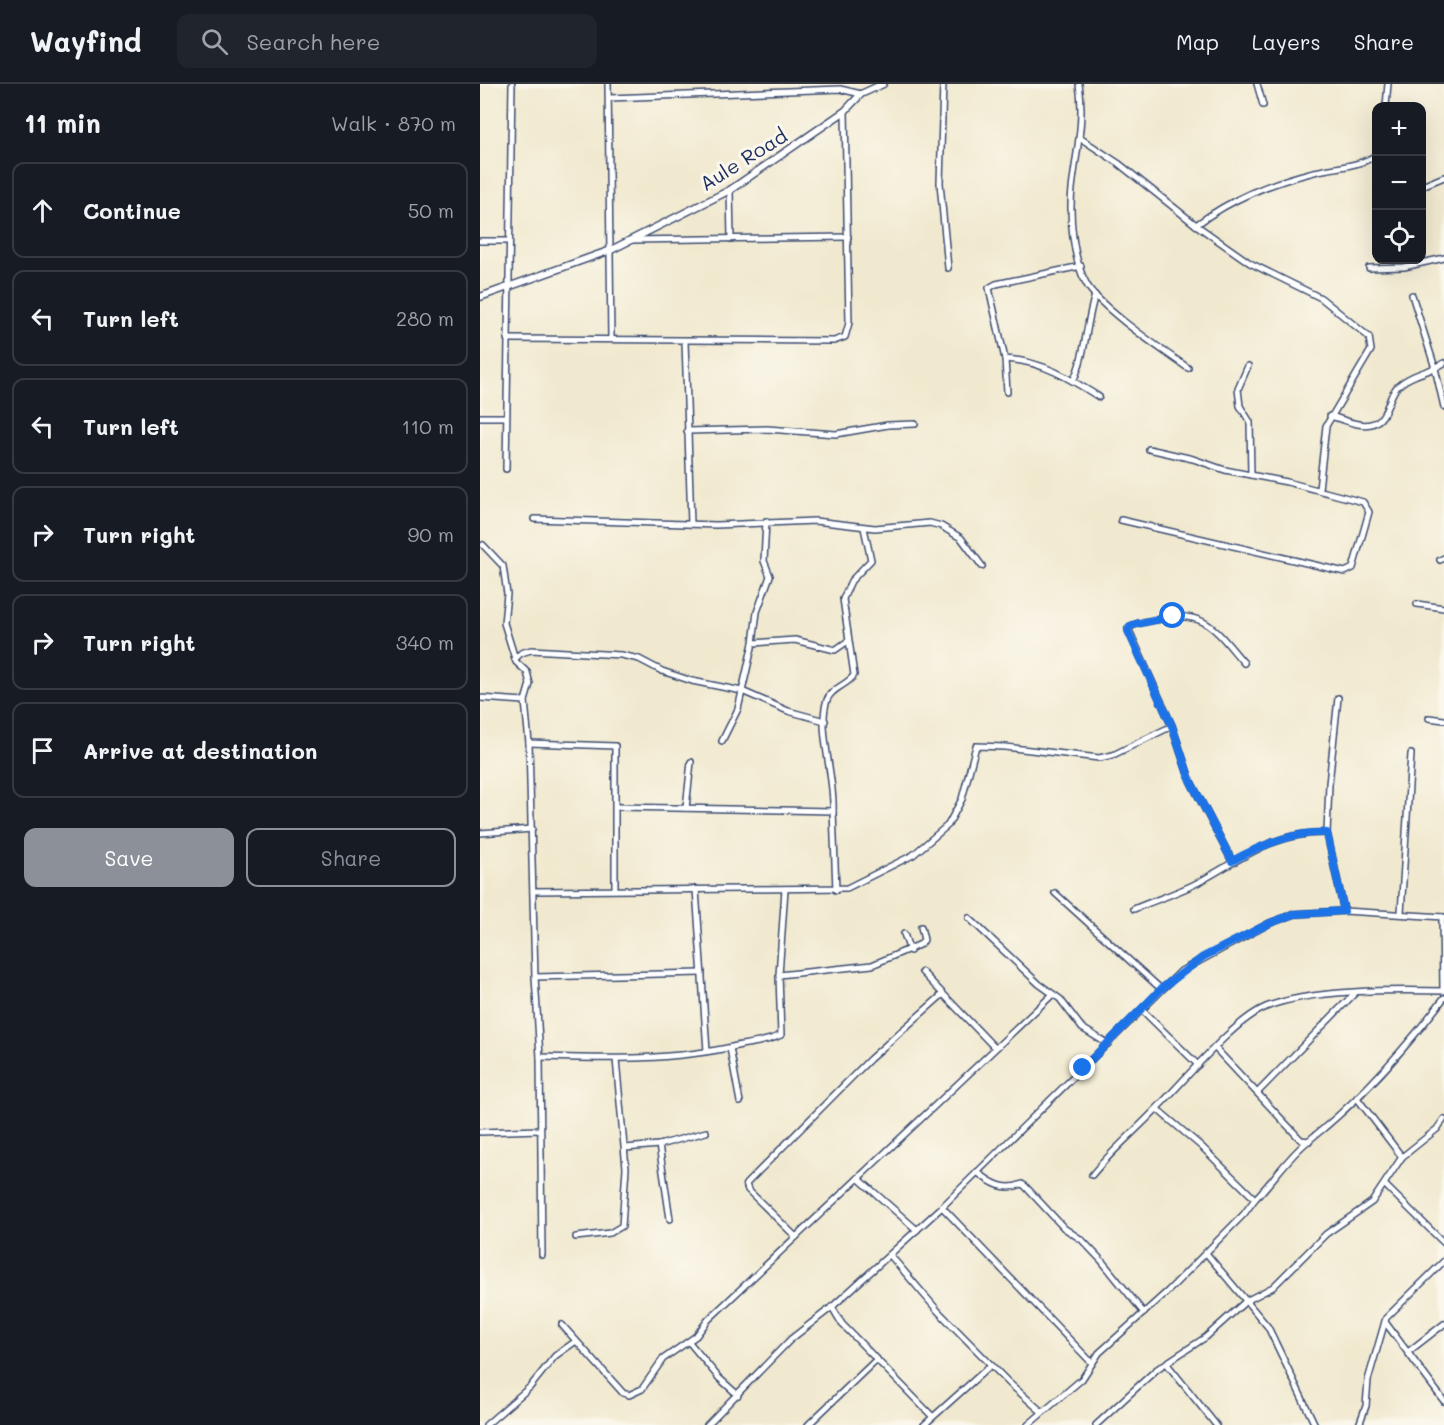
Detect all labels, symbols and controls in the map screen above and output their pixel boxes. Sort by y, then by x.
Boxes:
search box [177,14,597,68]
text: Wayfind [30,23,141,59]
icon: search [198,25,231,58]
text: Search here [246,27,380,56]
text: Map [1176,28,1219,55]
text: Layers [1252,28,1321,55]
text: Share [1354,28,1414,55]
map controls [1372,102,1426,264]
button: + [1372,102,1426,156]
text: 11 min [24,106,101,140]
text: Walk · 870 m [331,110,456,136]
street label: Aule Road [694,122,792,196]
button: − [1372,156,1426,210]
icon: ahead [26,194,59,227]
text: Continue [83,196,181,225]
text: 50 m [408,197,454,223]
button: locate [1372,210,1426,264]
icon: left [26,302,59,335]
text: Turn left [83,304,179,333]
text: 280 m [396,305,454,331]
icon: left [26,410,59,443]
text: Turn left [83,412,179,441]
text: 110 m [401,413,454,439]
icon: right [26,518,59,551]
text: Turn right [83,520,195,549]
text: 90 m [408,521,454,547]
route start [1159,602,1185,628]
icon: right [26,626,59,659]
text: Turn right [83,628,195,657]
text: 340 m [396,629,454,655]
icon: arrive [26,734,59,767]
text: Arrive at destination [83,736,318,765]
button: Save [24,828,234,887]
button: Share [246,828,456,887]
route end [1069,1054,1095,1080]

